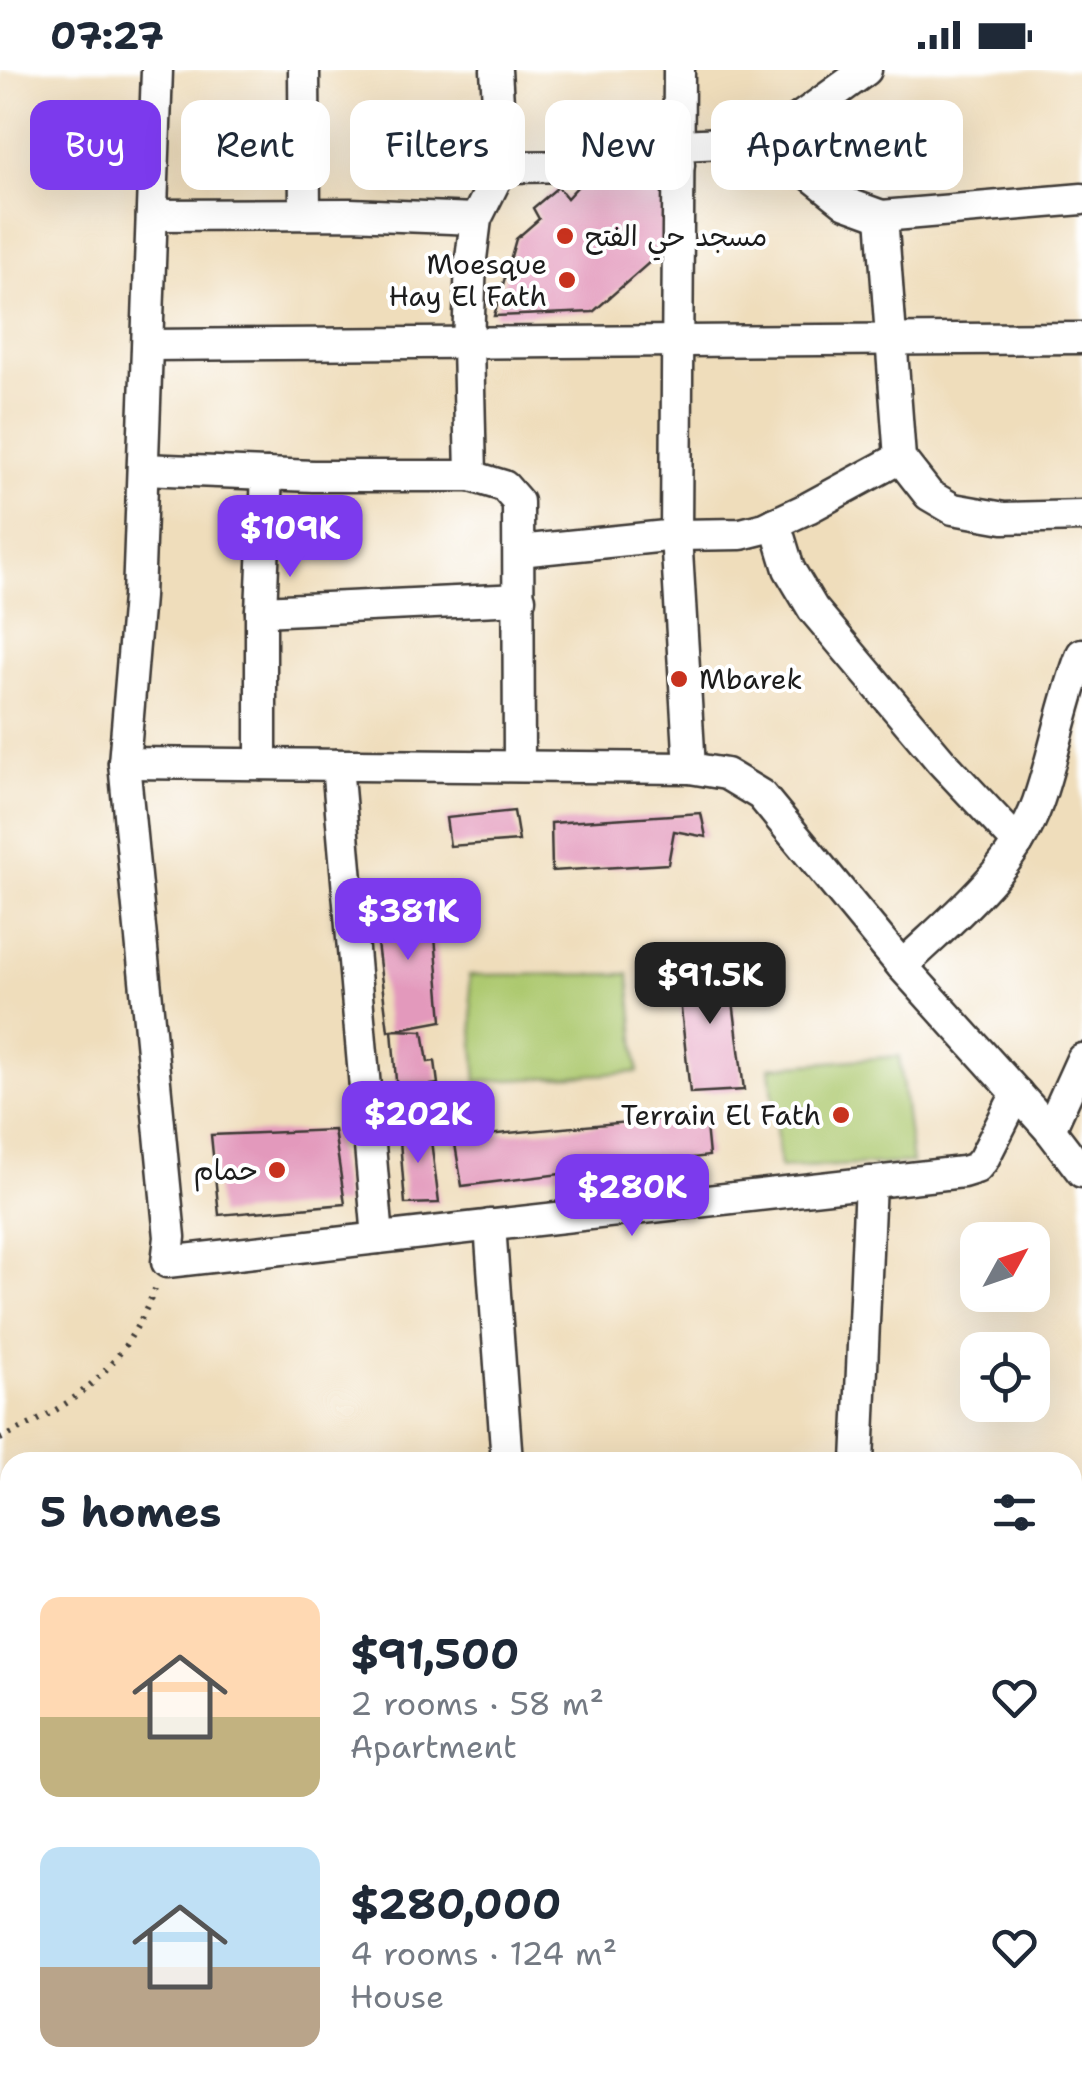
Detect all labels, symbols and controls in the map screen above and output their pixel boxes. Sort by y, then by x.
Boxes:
text: 07:27 [50,10,164,61]
chip: Buy [30,100,161,190]
chip: Rent [181,100,330,190]
chip: Filters [350,100,525,190]
chip: New [545,100,691,190]
chip: Apartment [711,100,963,190]
place label: مسجد حي الفتح [585,217,767,261]
marker: مسجد حي الفتح [554,225,576,247]
place label: Moesque Hay El Fath [388,245,547,315]
marker: Moesque Hay El Fath [556,269,578,291]
pin: $109K [220,495,360,580]
text: $109K [240,506,340,549]
place label: Mbarek [699,660,803,698]
marker: Mbarek [668,668,690,690]
pin: $381K [338,878,478,963]
text: $381K [357,889,459,932]
pin: $91.5K [629,942,791,1027]
text: $91.5K [657,953,763,996]
pin: $202K [348,1081,488,1166]
text: $202K [364,1092,472,1135]
place label: Terrain El Fath [621,1096,821,1134]
marker: Terrain El Fath [830,1104,852,1126]
place label: حمام [193,1151,257,1192]
pin: $280K [562,1154,702,1239]
marker: حمام [266,1159,288,1181]
text: $280K [577,1165,687,1208]
north arrow [960,1222,1050,1312]
map controls [960,1222,1050,1422]
button: locate [960,1332,1050,1422]
text: 5 homes [40,1484,221,1540]
icon: filters [987,1485,1042,1540]
text: $91,500 [350,1626,519,1682]
icon: home [120,1637,240,1757]
icon: heart [987,1670,1042,1725]
text: 2 rooms · 58 m² [350,1682,604,1725]
text: Apartment [350,1725,517,1768]
text: $280,000 [350,1876,561,1932]
icon: home [120,1887,240,2007]
icon: heart [987,1920,1042,1975]
text: 4 rooms · 124 m² [350,1932,617,1975]
text: House [350,1975,444,2018]

